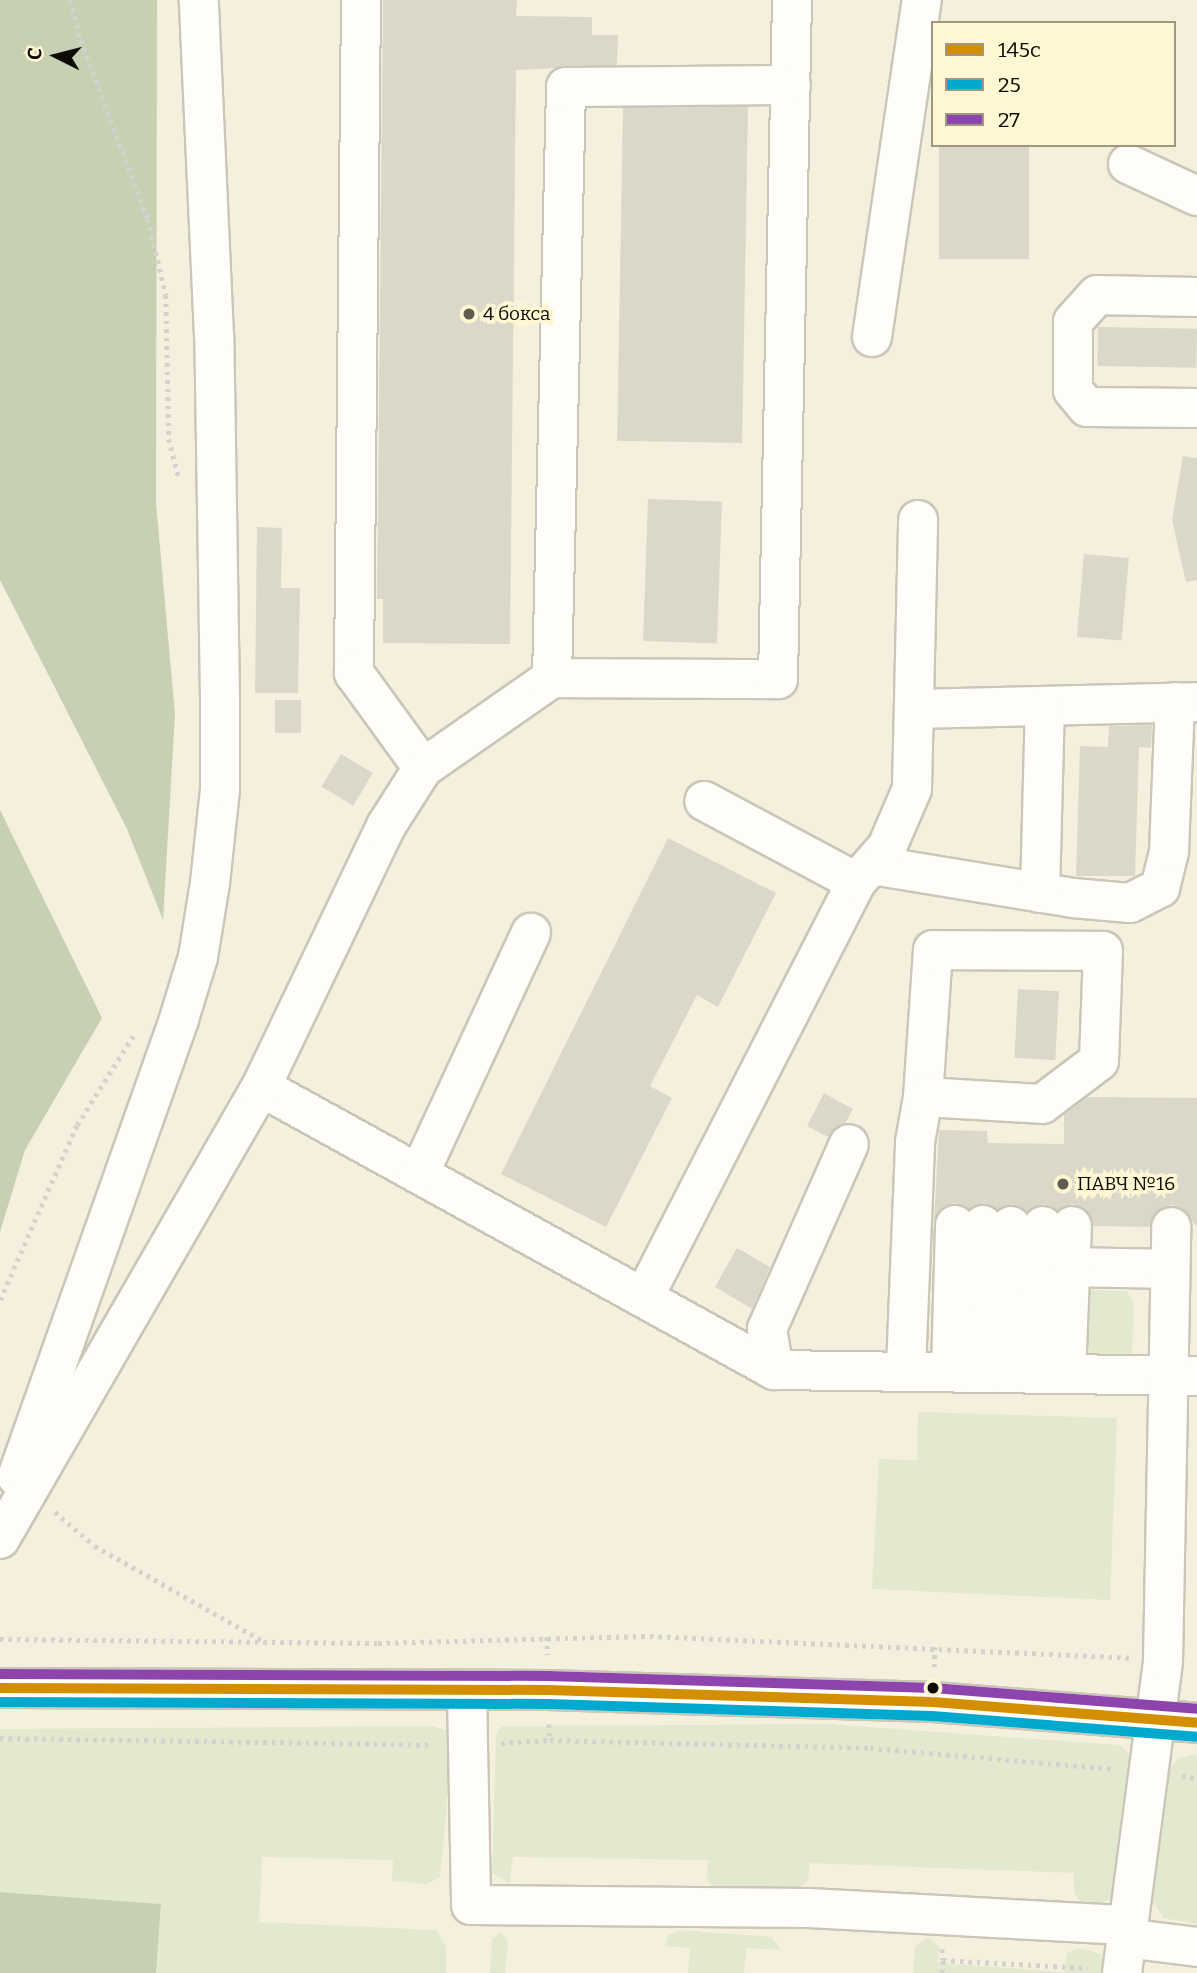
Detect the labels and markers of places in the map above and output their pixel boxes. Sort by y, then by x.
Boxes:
place label: 4 бокса [483,303,550,325]
marker: 4 бокса [461,306,477,322]
place label: ПАВЧ №16 [1077,1173,1175,1195]
marker: ПАВЧ №16 [1055,1176,1071,1192]
unlabelled marker [926,1681,940,1695]

